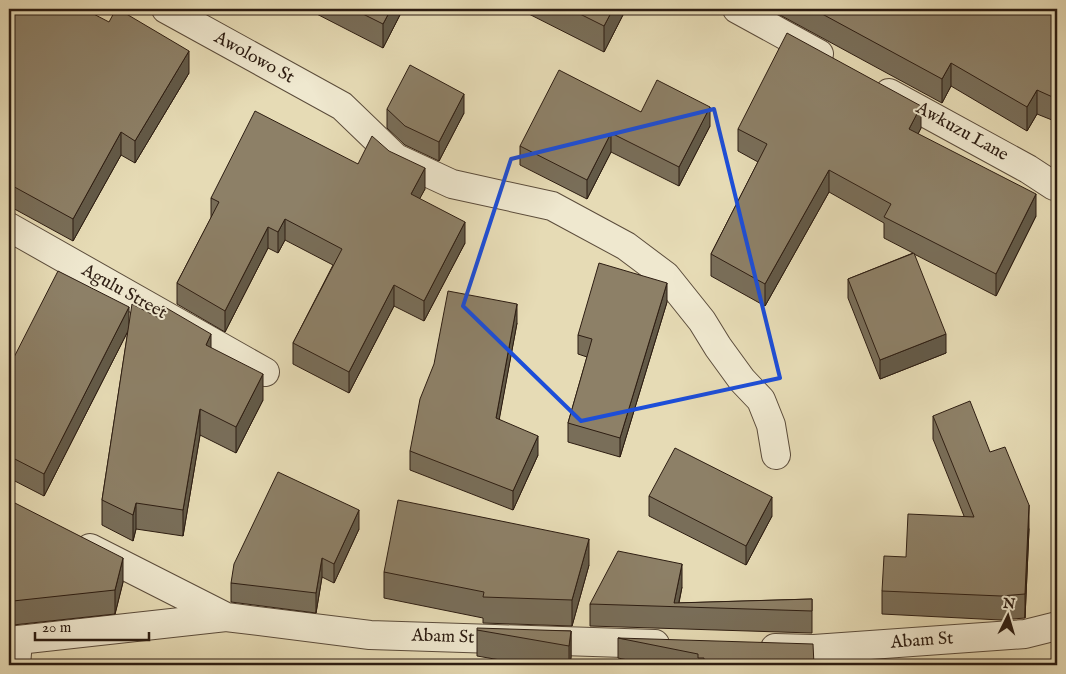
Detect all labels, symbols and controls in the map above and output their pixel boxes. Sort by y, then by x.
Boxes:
street label: Awolowo St [209,26,298,89]
street label: Awkuzu Lane [911,97,1012,167]
street label: Agulu Street [76,259,171,325]
north arrow [984,592,1034,642]
text: N [1001,594,1016,614]
scale bar [35,609,149,641]
text: 20 m [42,618,72,637]
street label: Abam St [410,624,475,650]
street label: Abam St [889,627,954,655]

